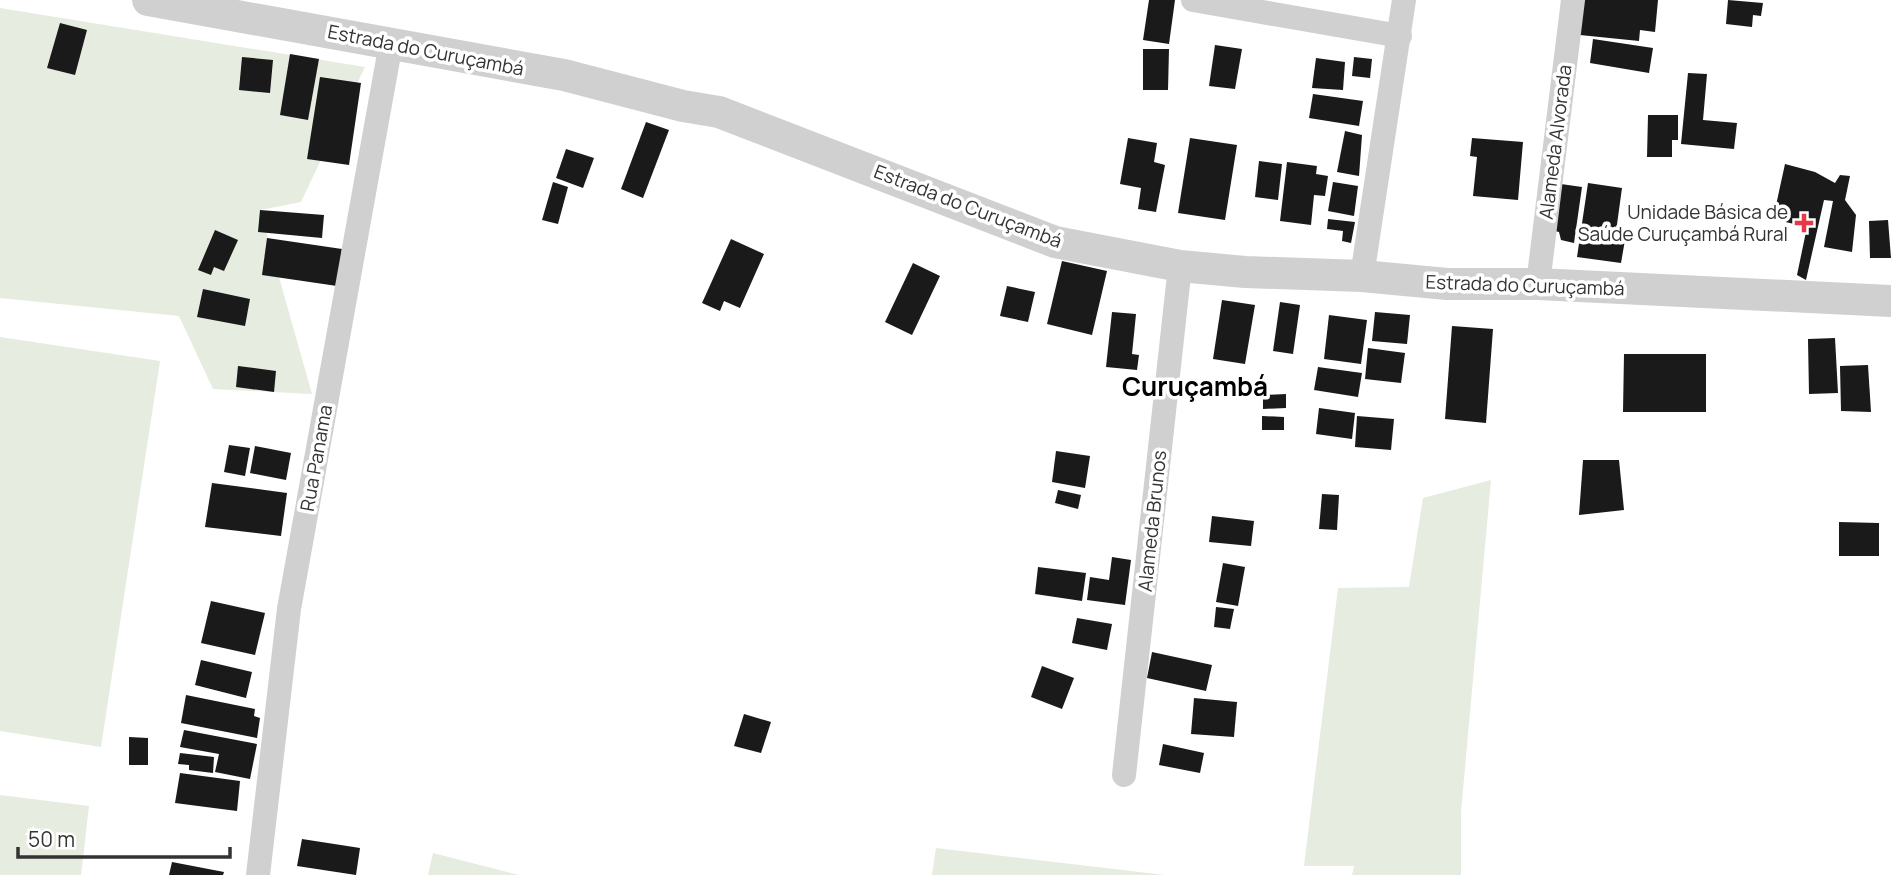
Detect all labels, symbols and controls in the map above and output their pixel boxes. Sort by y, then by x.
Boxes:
street label: Estrada do Curuçambá [326,18,526,82]
street label: Alameda Alvorada [1533,63,1577,221]
street label: Estrada do Curuçambá [870,158,1066,254]
place label: Unidade Básica de Saúde Curuçambá Rural [1578,199,1788,247]
marker: Unidade Básica de Saúde Curuçambá Rural [1794,213,1814,233]
street label: Estrada do Curuçambá [1425,269,1625,301]
district label: Curuçambá [1122,368,1268,404]
street label: Rua Panama [294,403,338,513]
street label: Alameda Brunos [1132,449,1172,593]
scale bar [18,816,229,860]
text: 50 m [28,825,75,853]

